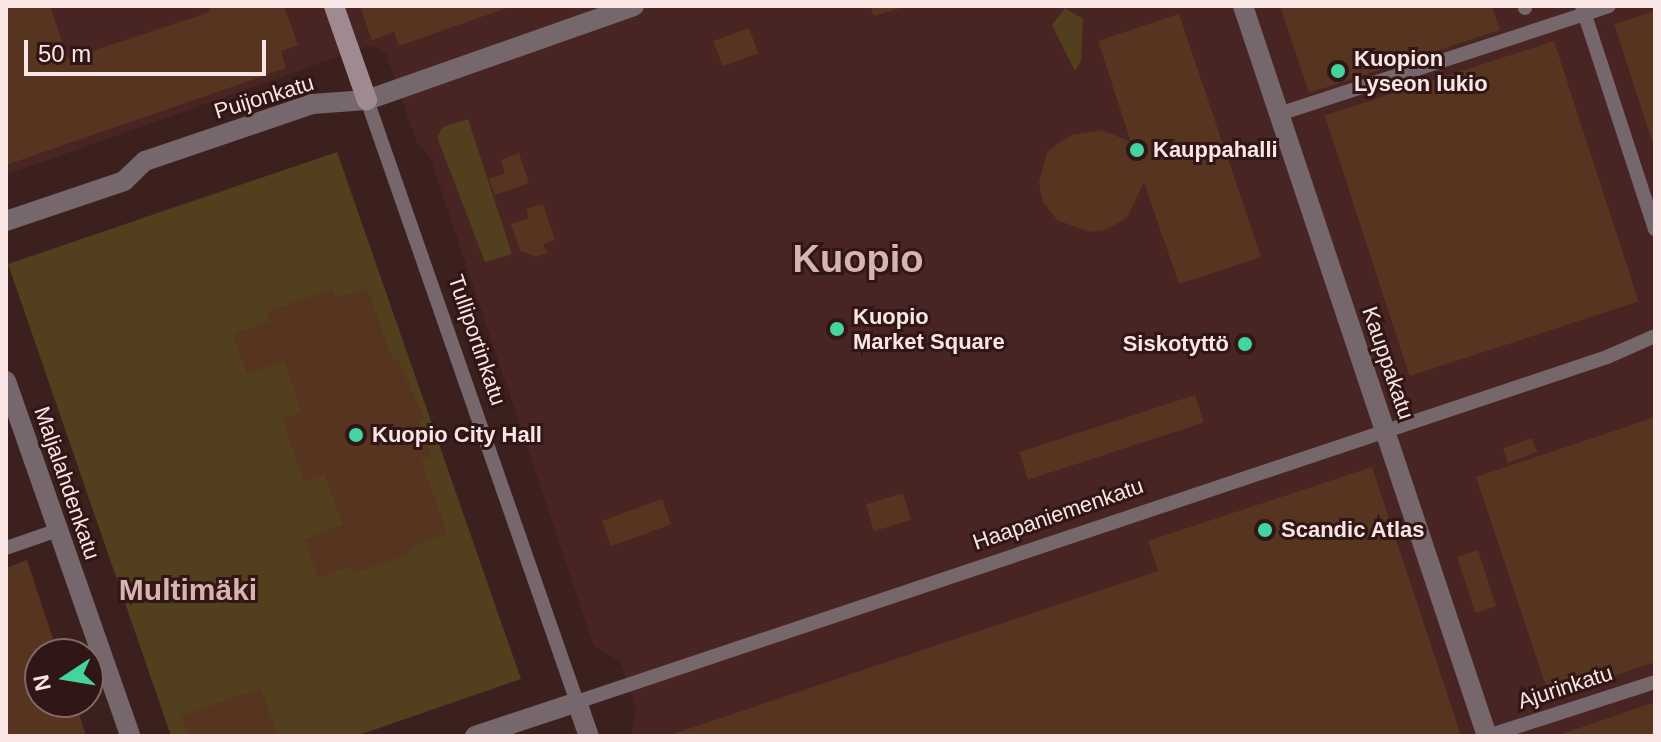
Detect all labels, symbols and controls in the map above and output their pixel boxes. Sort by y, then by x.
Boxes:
scale bar [28,24,270,74]
text: 50 m [38,40,91,67]
place label: Kuopion Lyseon lukio [1354,45,1488,96]
marker: Kuopion Lyseon lukio [1329,62,1347,80]
street label: Puijonkatu [211,69,317,125]
place label: Kauppahalli [1153,137,1278,163]
marker: Kauppahalli [1128,141,1146,159]
district label: Kuopio [793,237,923,283]
street label: Tulliportinkatu [442,271,512,409]
place label: Kuopio Market Square [853,303,1005,354]
street label: Kauppakatu [1356,303,1420,423]
marker: Kuopio Market Square [828,320,846,338]
place label: Siskotyttö [1123,331,1229,357]
marker: Siskotyttö [1236,335,1254,353]
street label: Maljalahdenkatu [28,403,106,563]
place label: Kuopio City Hall [372,422,542,448]
marker: Kuopio City Hall [347,426,365,444]
street label: Haapaniemenkatu [969,472,1147,556]
place label: Scandic Atlas [1281,517,1425,543]
marker: Scandic Atlas [1256,521,1274,539]
district label: Multimäki [119,572,257,608]
north arrow [24,638,104,718]
street label: Ajurinkatu [1514,659,1616,715]
text: N [28,672,56,693]

